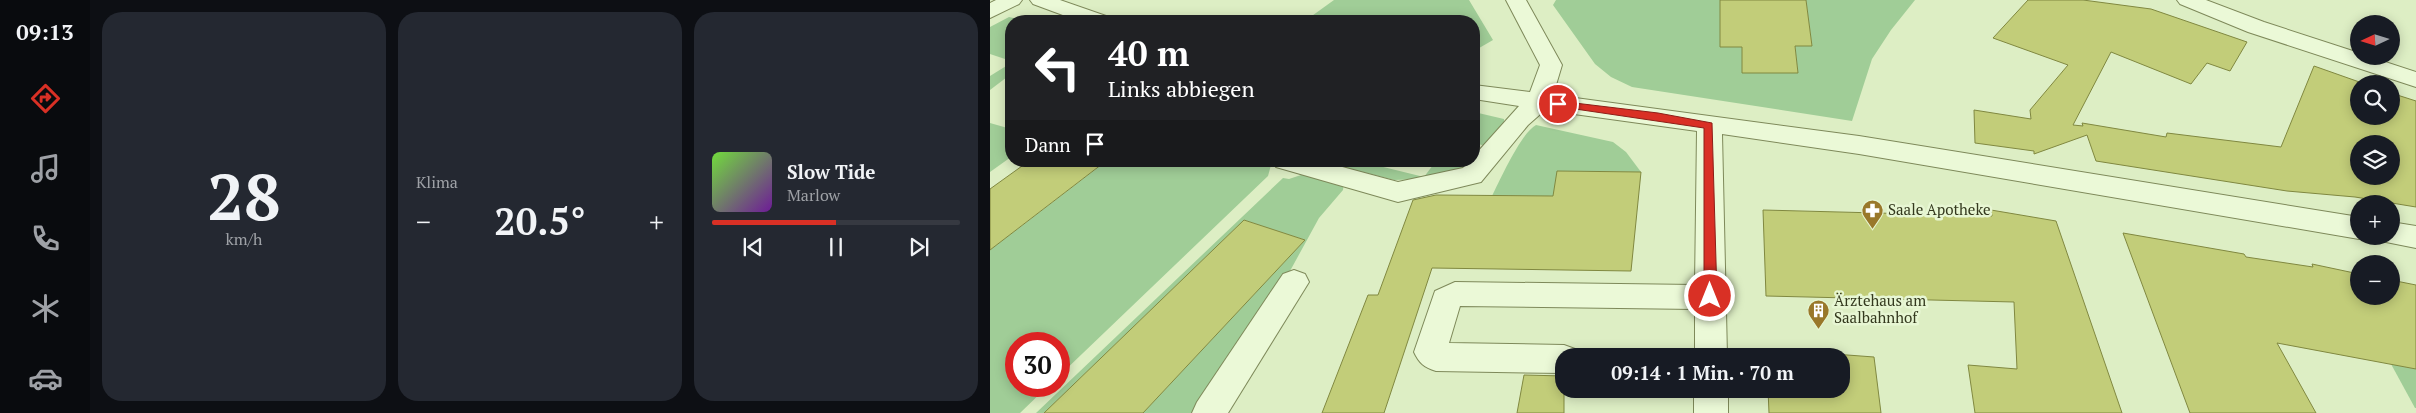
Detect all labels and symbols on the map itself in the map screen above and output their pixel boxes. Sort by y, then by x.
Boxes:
north arrow [2350,15,2400,65]
pin [1537,83,1579,125]
pharmacy icon: Saale Apotheke [1860,198,1884,229]
place label: Saale Apotheke [1888,199,1991,219]
position arrow [1683,269,1735,321]
place label: Ärztehaus am Saalbahnhof [1834,290,1926,327]
building icon: Ärztehaus am Saalbahnhof [1806,298,1830,329]
speed limit sign: 30 [1005,332,1070,397]

